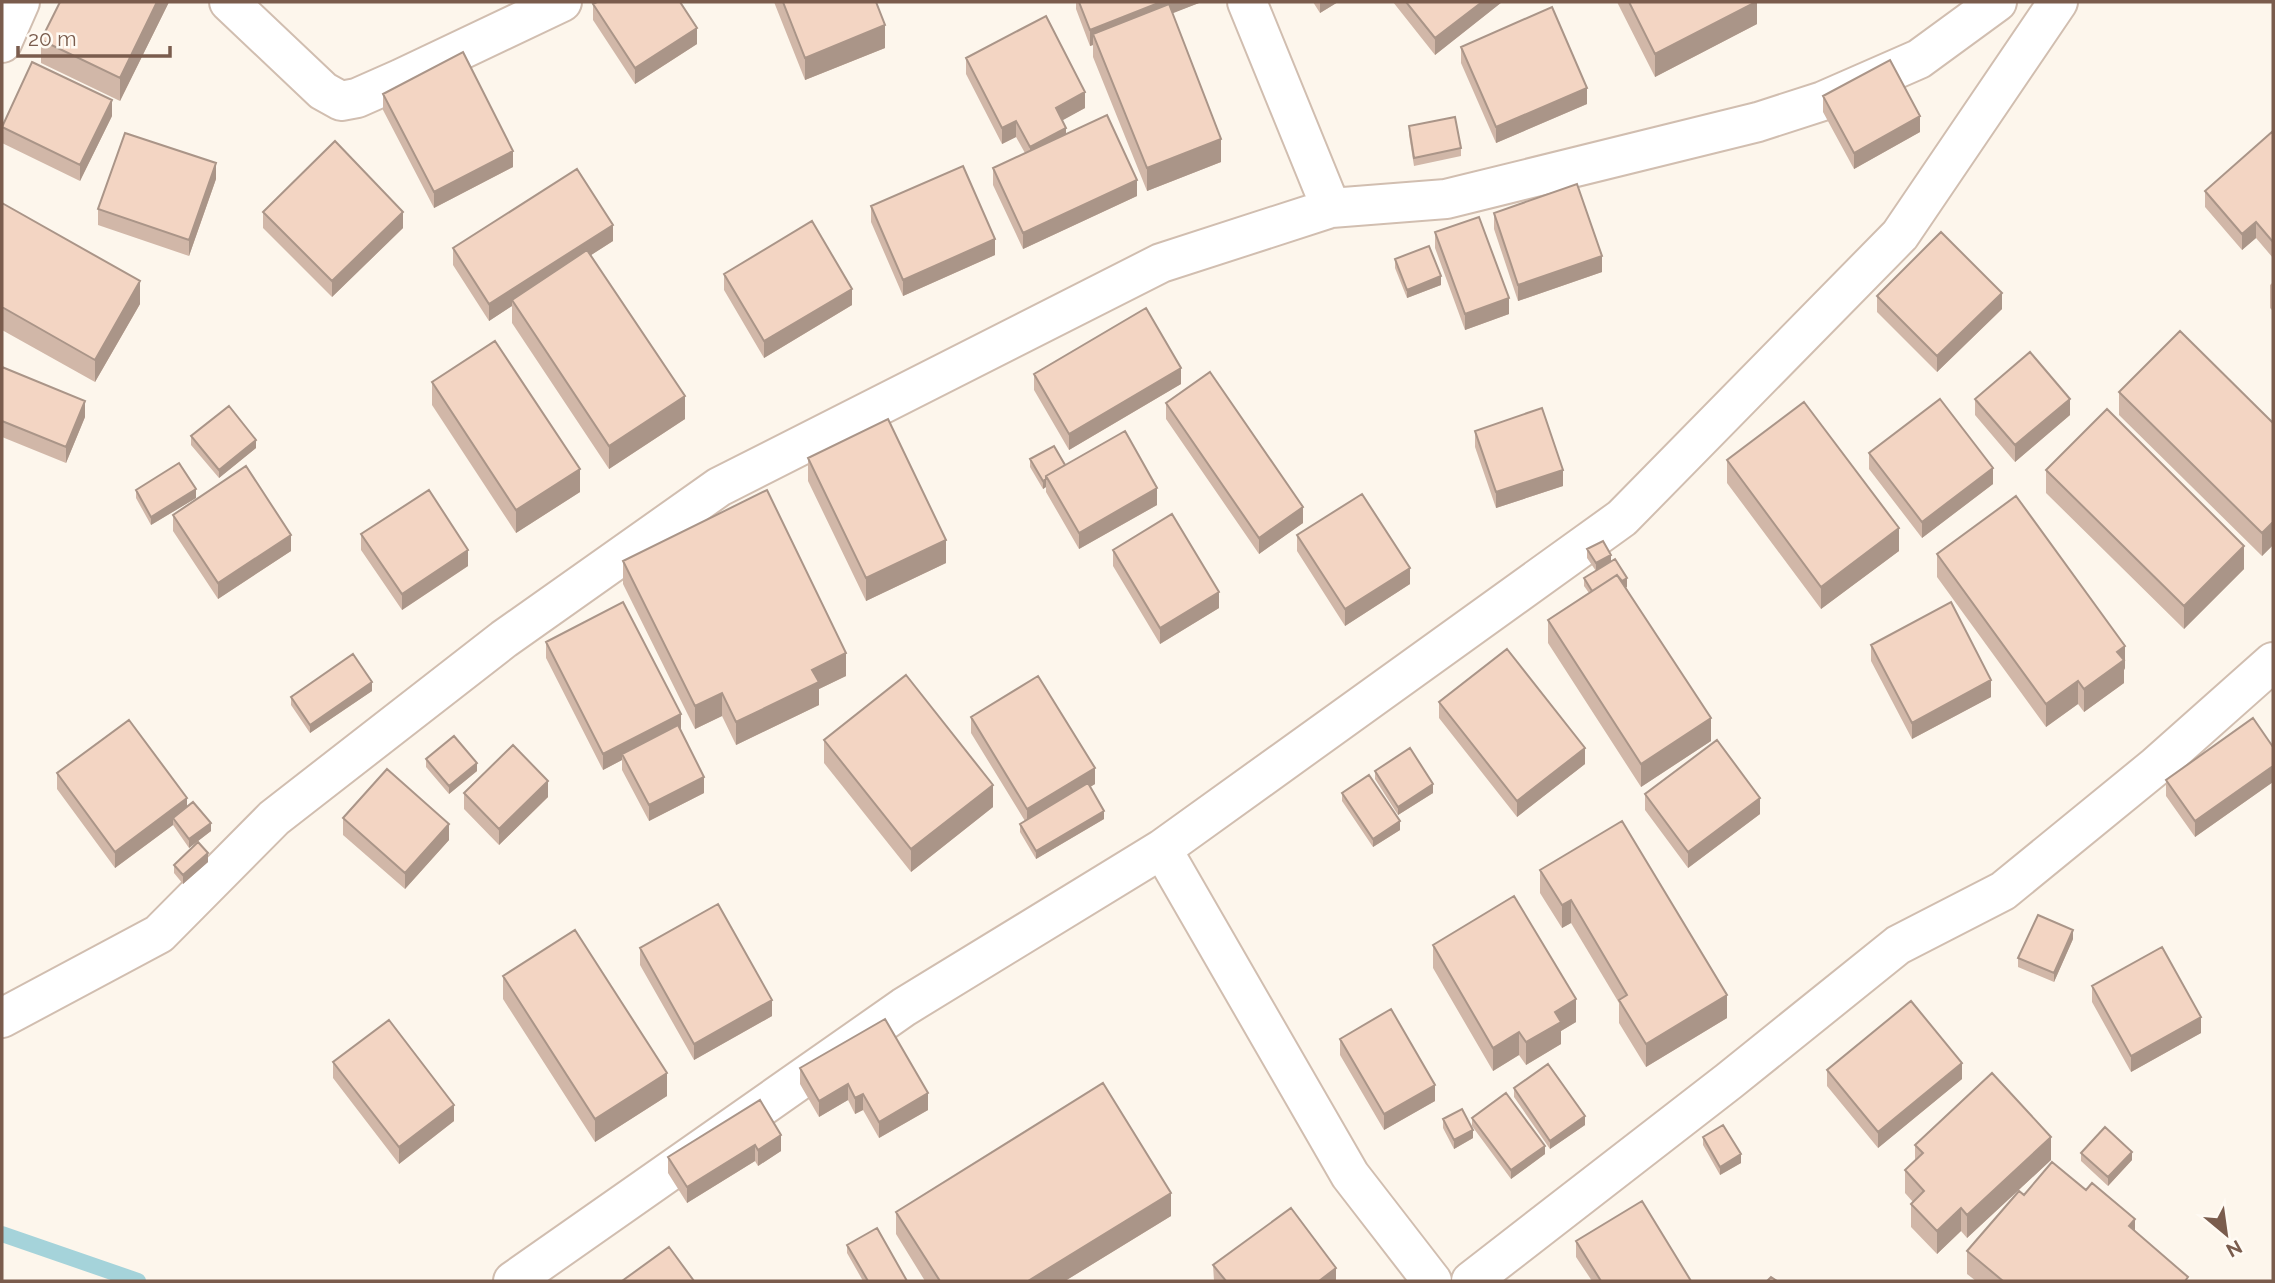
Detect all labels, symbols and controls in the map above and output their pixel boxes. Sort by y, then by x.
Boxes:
scale bar [18,14,170,58]
text: 20 m [28,26,76,51]
north arrow [2191,1199,2261,1269]
text: N [2223,1236,2246,1262]

